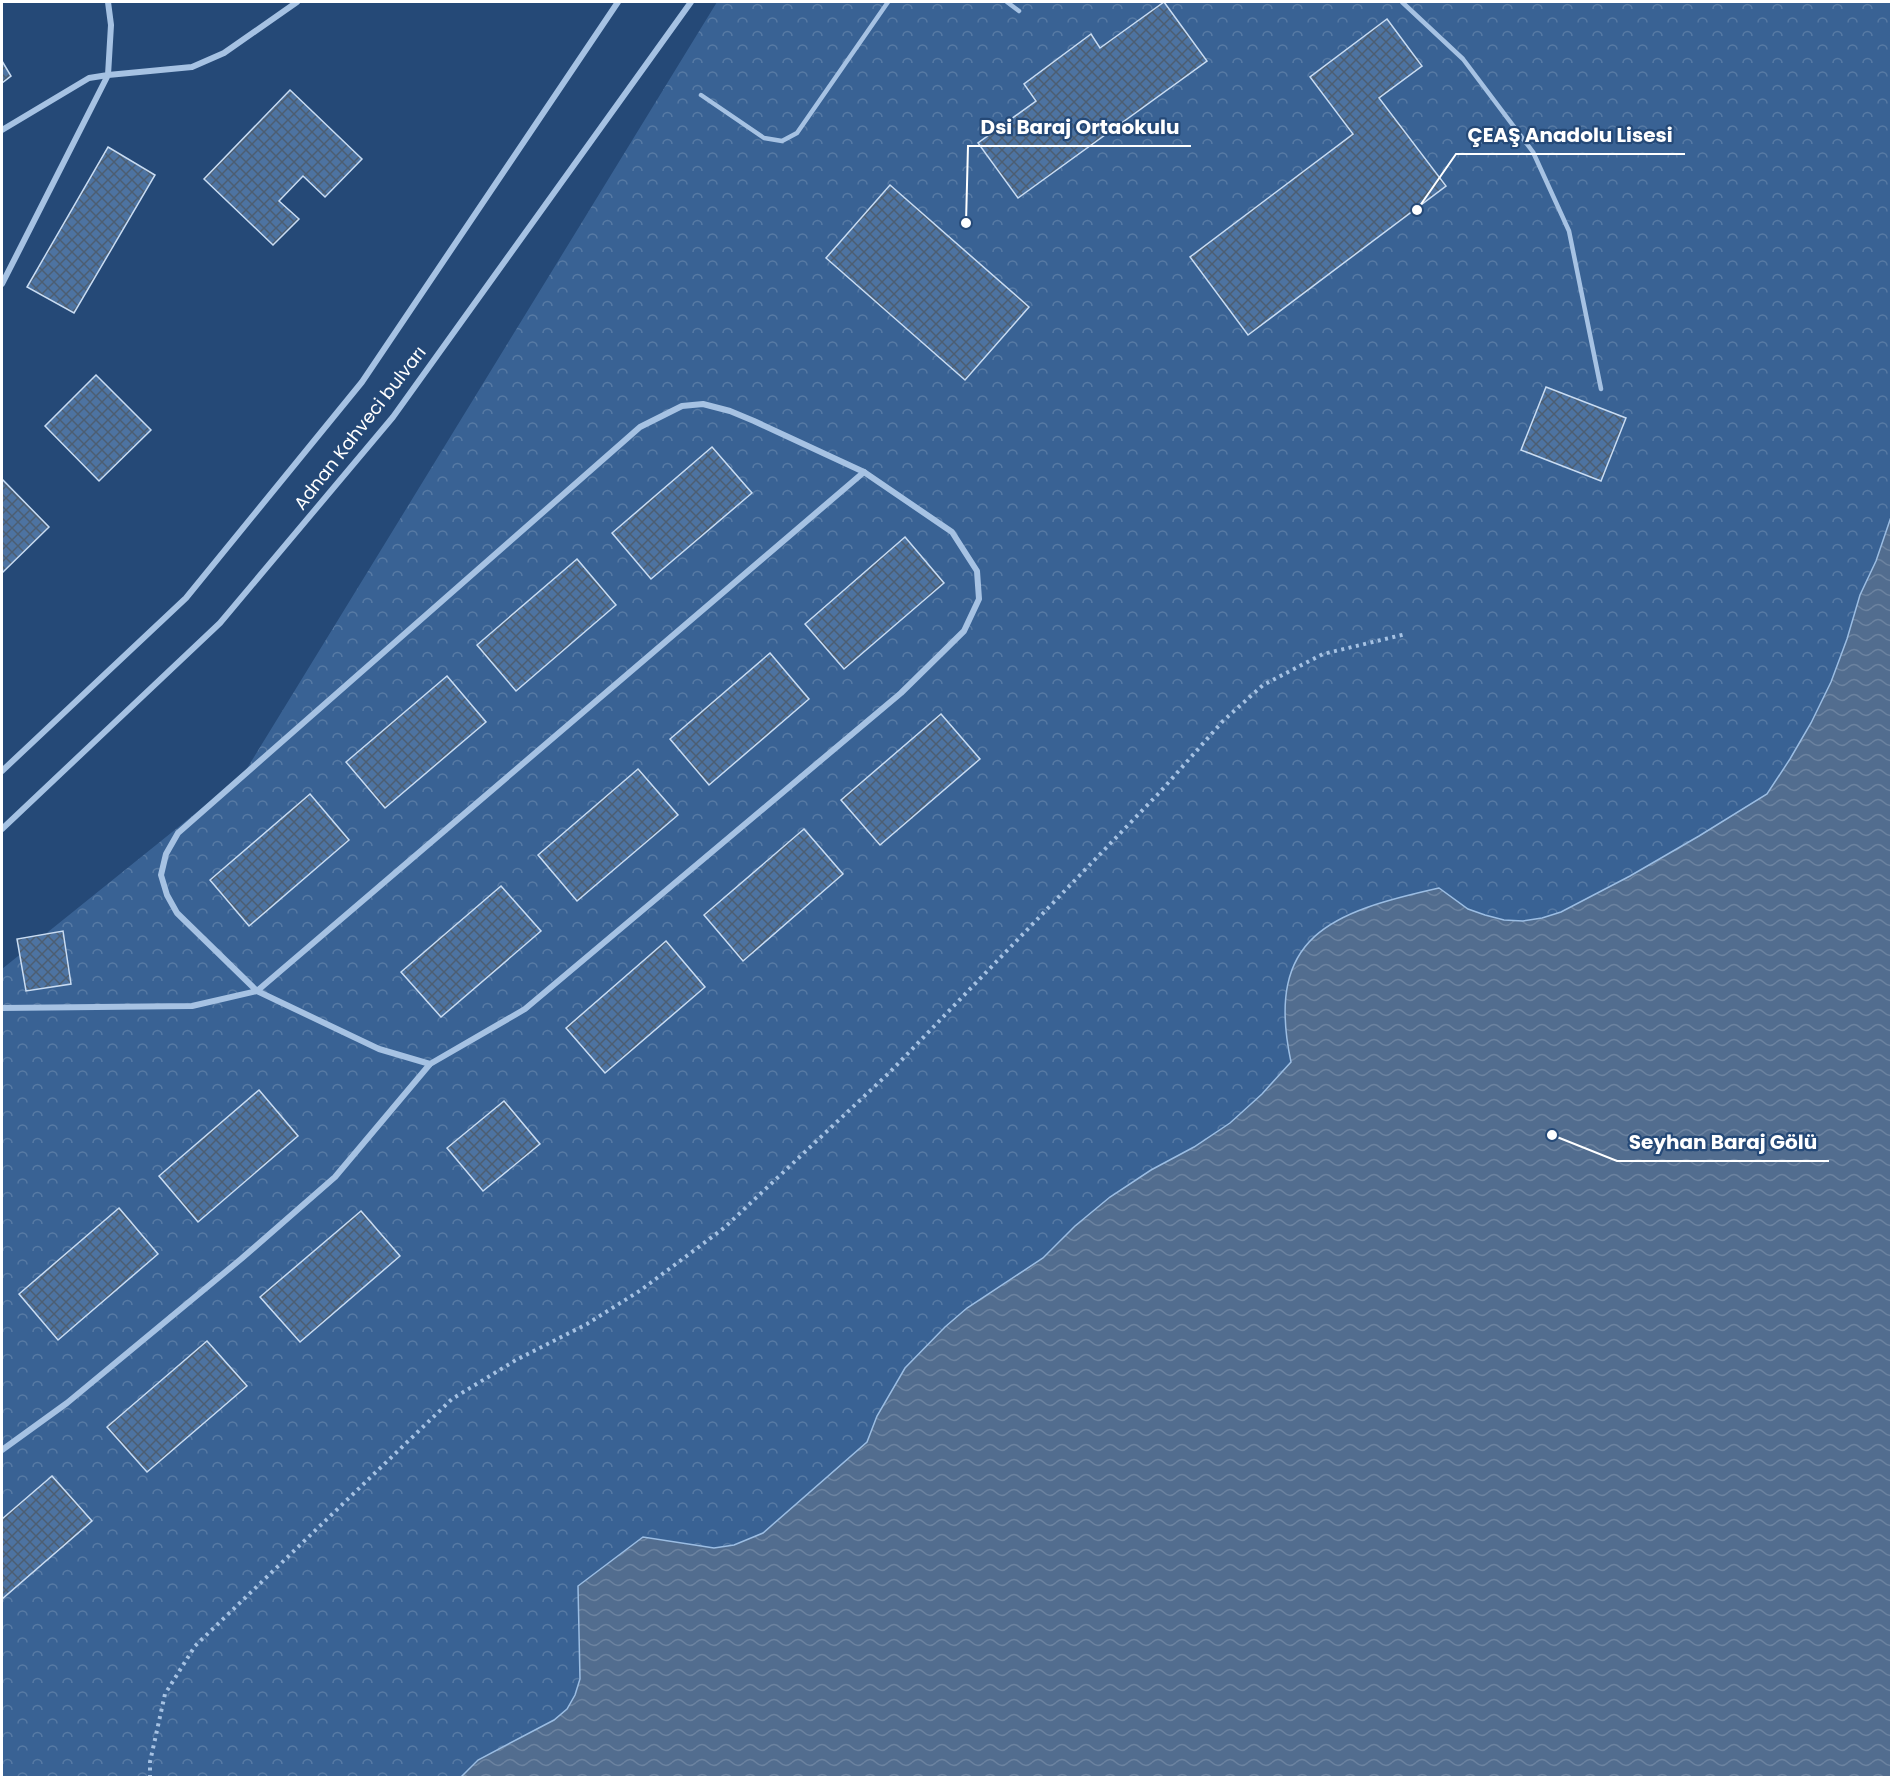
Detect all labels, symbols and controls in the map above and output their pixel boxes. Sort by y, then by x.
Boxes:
callout: Dsi Baraj Ortaokulu [968,108,1191,146]
text: Dsi Baraj Ortaokulu [981,113,1179,141]
callout: ÇEAŞ Anadolu Lisesi [1456,116,1685,154]
text: ÇEAŞ Anadolu Lisesi [1467,121,1673,149]
street label: Adnan Kahveci bulvarı [288,341,432,515]
callout: Seyhan Baraj Gölü [1617,1123,1829,1161]
text: Seyhan Baraj Gölü [1629,1128,1817,1156]

